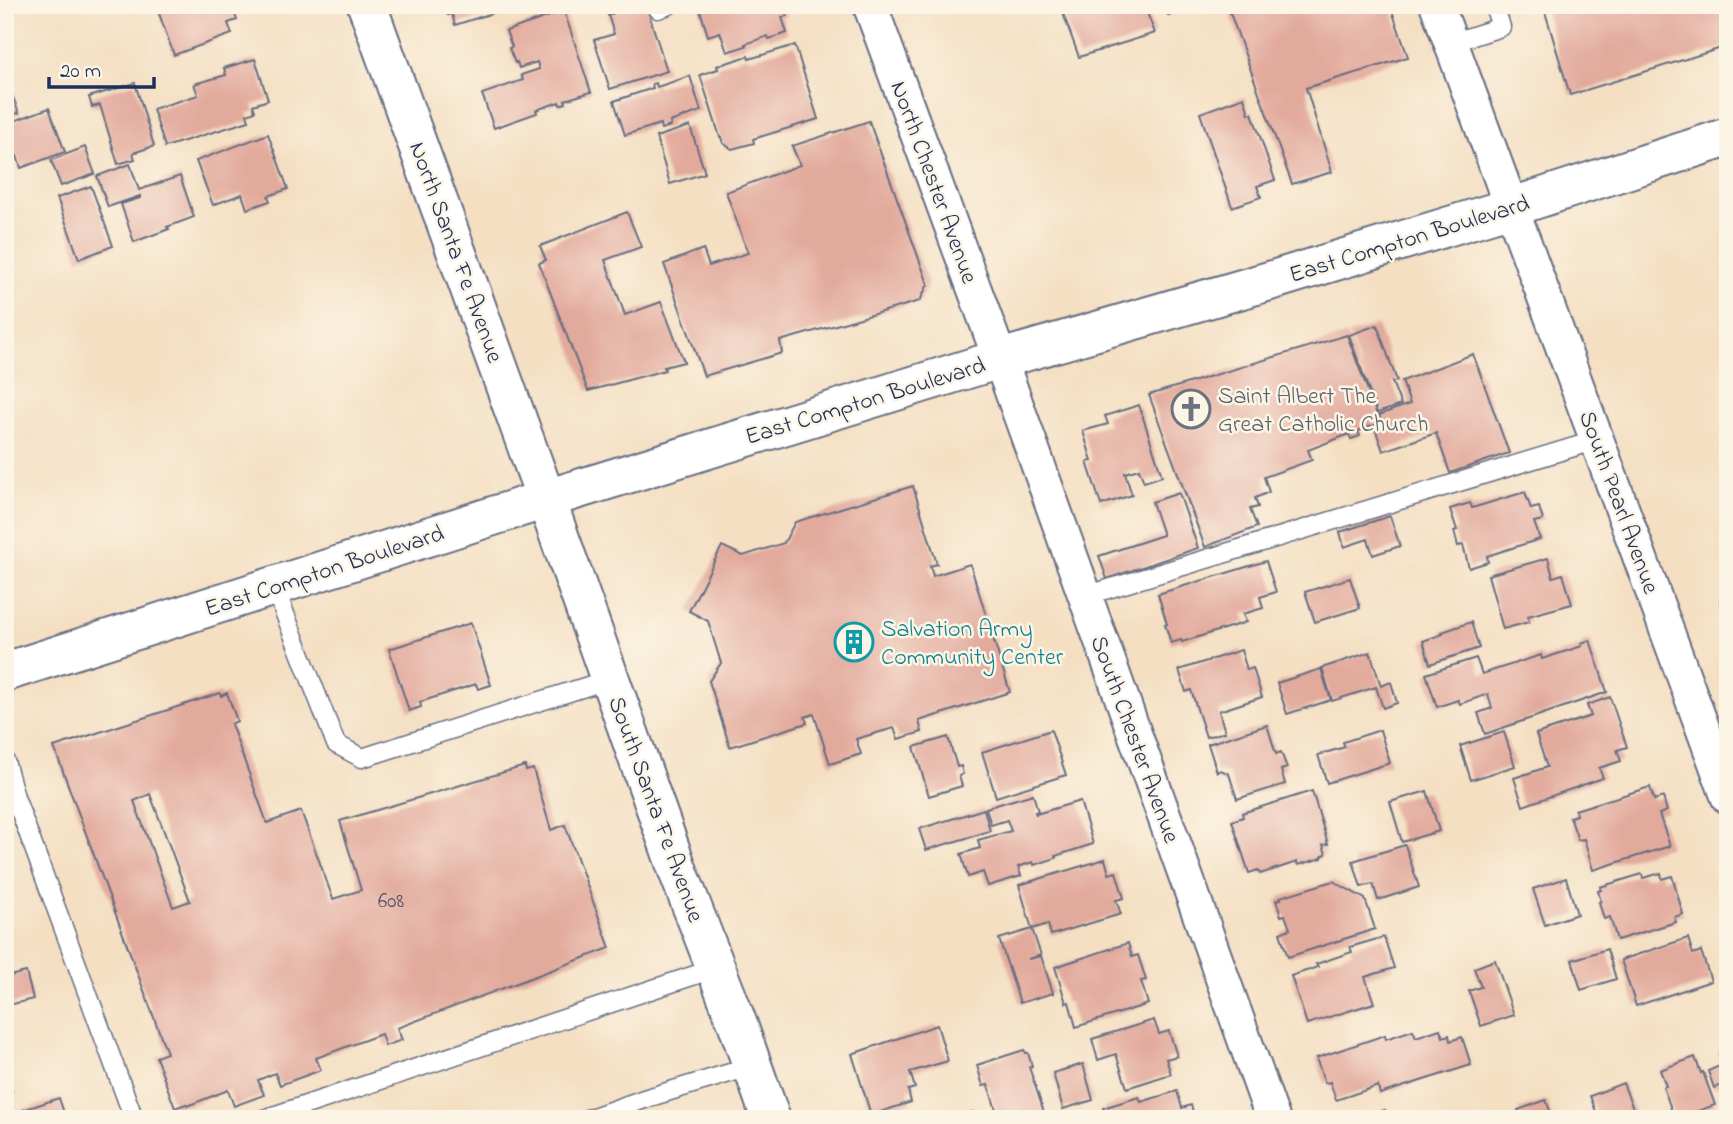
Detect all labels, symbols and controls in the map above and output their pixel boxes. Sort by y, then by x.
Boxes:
scale bar [49,46,154,90]
text: 20 m [60,57,101,87]
street label: North Chester Avenue [880,77,986,289]
street label: North Santa Fe Avenue [398,137,511,368]
street label: East Compton Boulevard [1285,187,1535,294]
street label: East Compton Boulevard [741,349,991,456]
place label: Saint Albert The Great Catholic Church [1218,380,1428,443]
church icon: Saint Albert The Great Catholic Church [1170,388,1212,430]
street label: South Pearl Avenue [1568,406,1667,599]
street label: East Compton Boulevard [201,517,449,628]
place label: Salvation Army Community Center [881,613,1064,677]
building icon: Salvation Army Community Center [833,621,875,663]
street label: South Chester Avenue [1080,631,1188,849]
street label: South Santa Fe Avenue [597,692,712,928]
house number: 608 [378,887,404,917]

